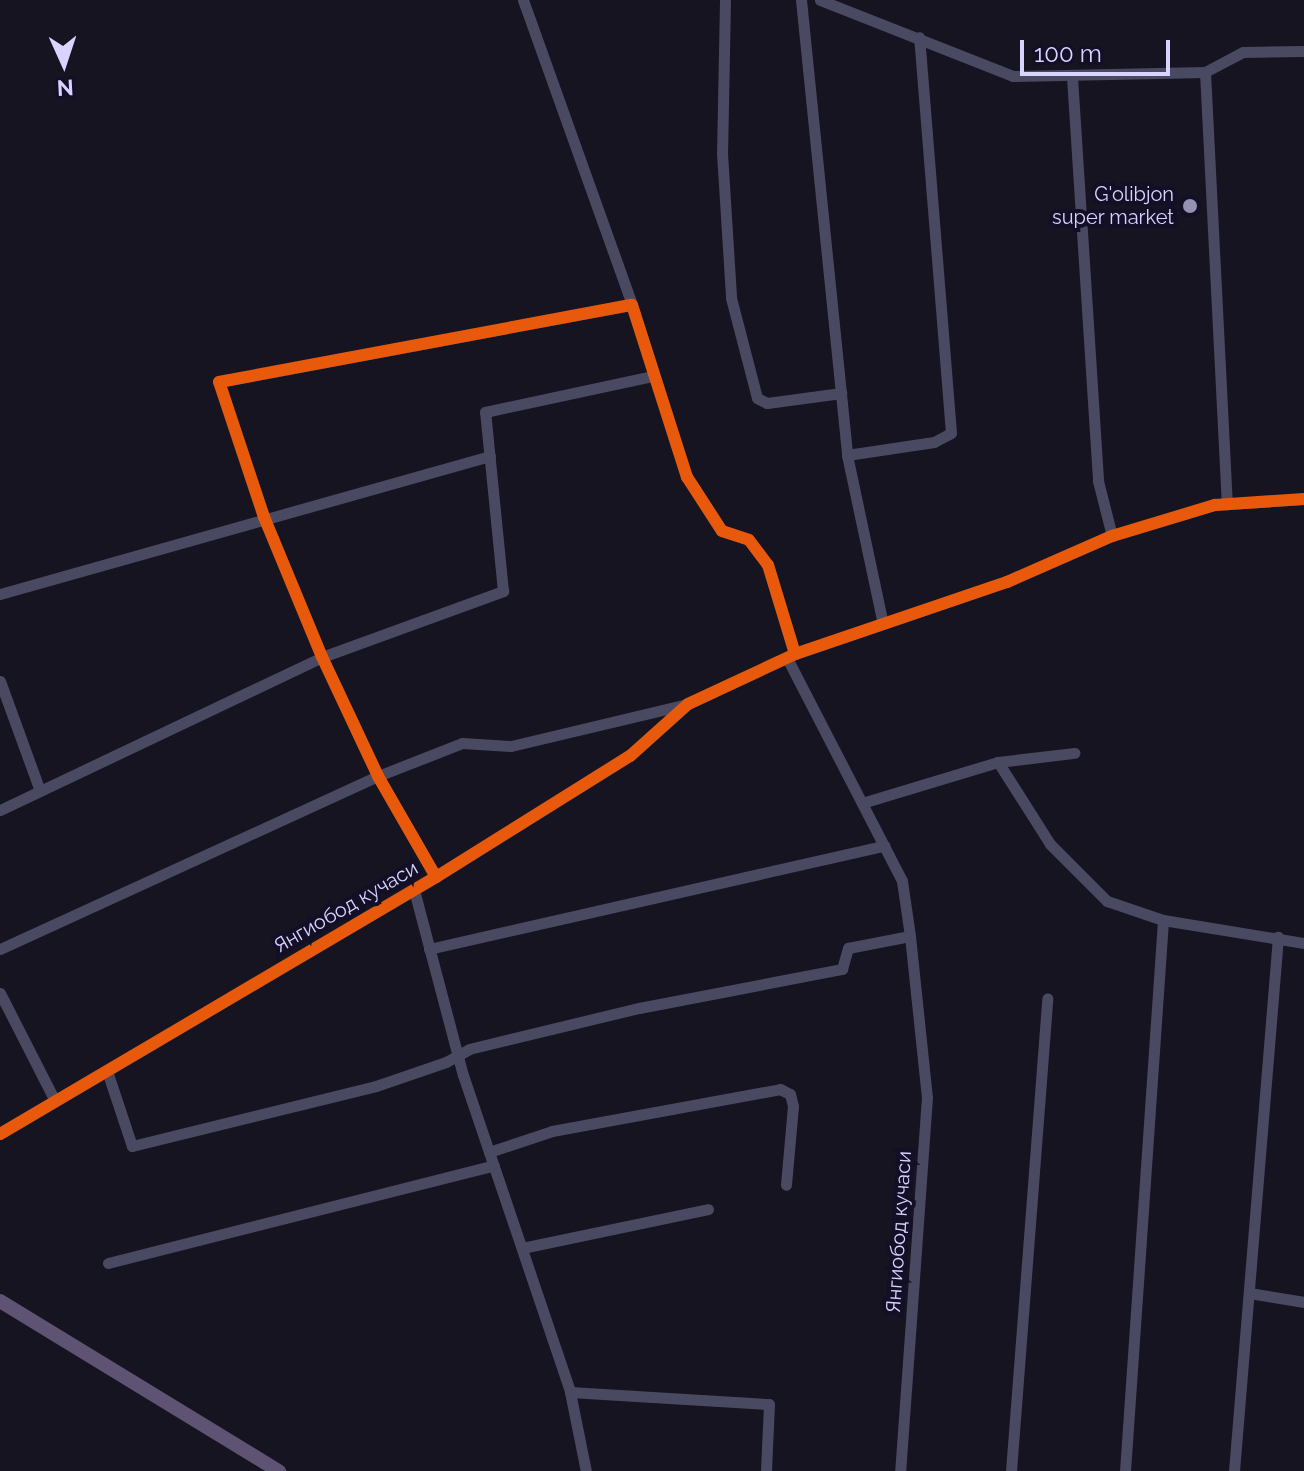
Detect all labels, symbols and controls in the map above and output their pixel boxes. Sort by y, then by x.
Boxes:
north arrow [24,24,104,104]
scale bar [1024,24,1174,74]
text: 100 m [1034,39,1102,68]
text: N [56,75,74,101]
place label: G'olibjon super market [1052,182,1174,229]
marker: G'olibjon super market [1181,197,1199,215]
street label: Янгиобод кучаси [270,856,422,958]
street label: Янгиобод кучаси [881,1150,917,1314]

